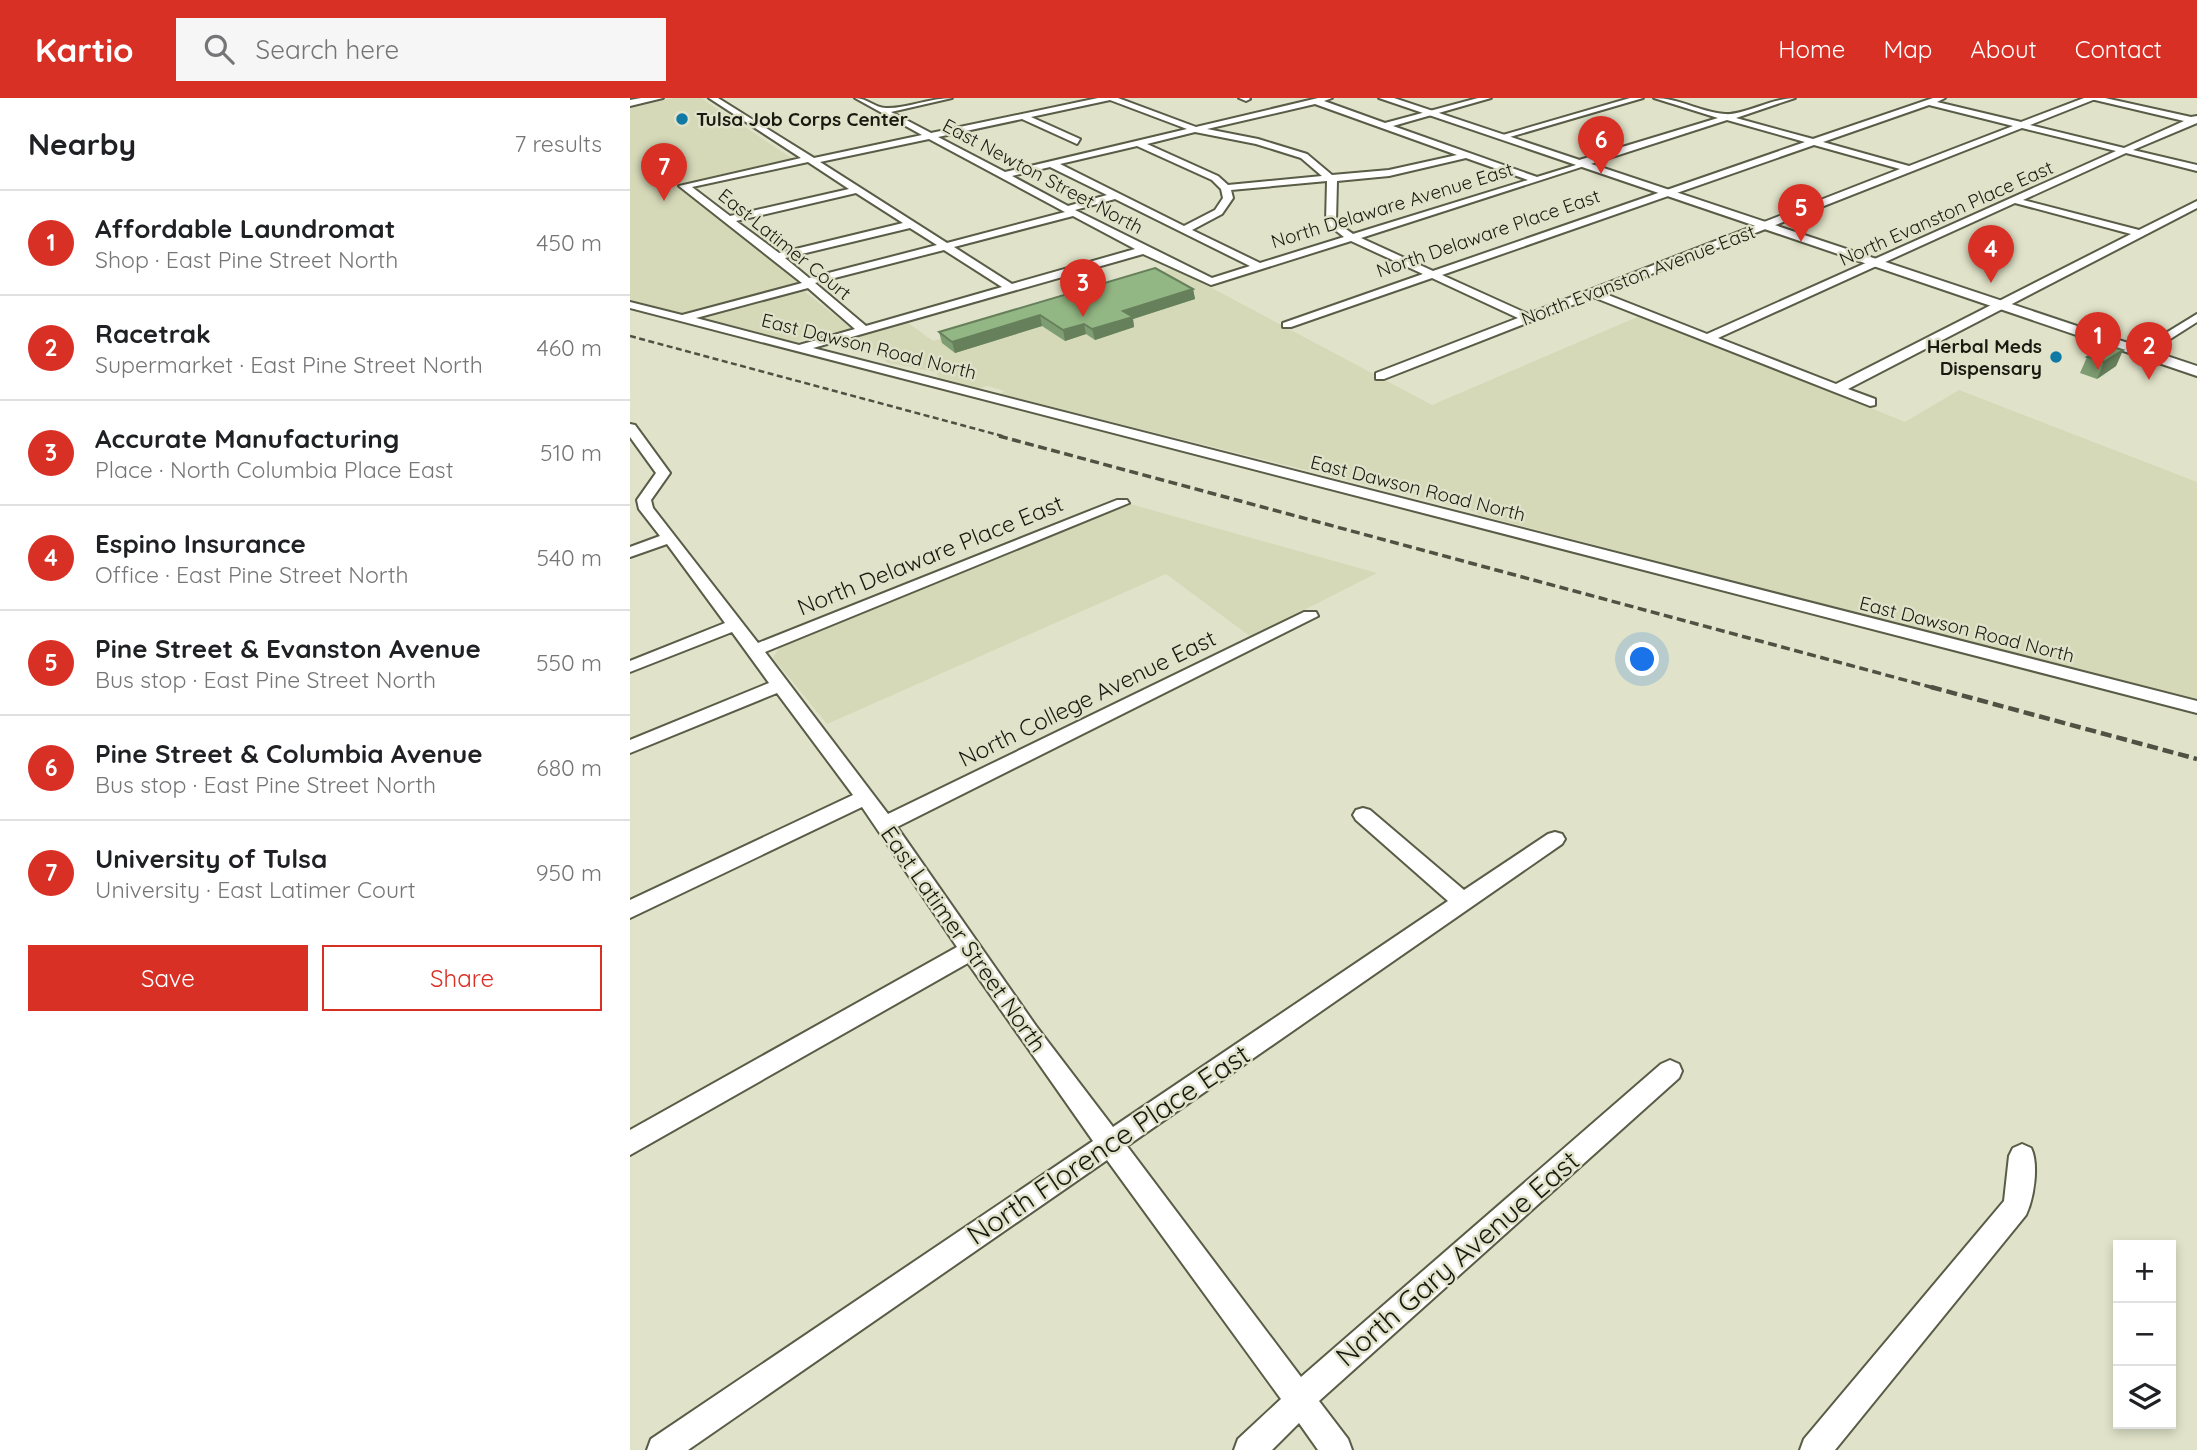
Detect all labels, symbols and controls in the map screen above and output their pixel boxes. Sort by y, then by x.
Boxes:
search box [176,18,666,81]
text: Kartio [35,29,134,70]
icon: search [200,30,238,68]
text: Search here [256,33,399,66]
text: Home [1778,34,1845,64]
text: Map [1883,34,1932,64]
text: About [1970,34,2037,64]
text: Contact [2075,34,2162,64]
place label: Tulsa Job Corps Center [696,107,908,131]
marker: Tulsa Job Corps Center [674,111,690,127]
street label: East Newton Street North [939,113,1147,239]
pin: 6 [1578,116,1624,174]
text: Nearby [28,125,136,163]
text: 7 results [514,129,602,158]
pin: 7 [641,143,687,201]
street label: North Evanston Place East [1835,155,2057,271]
street label: North Delaware Avenue East [1268,157,1516,253]
street label: East Latimer Court [714,183,856,305]
street label: North Delaware Place East [1373,183,1603,283]
pin: 5 [1778,184,1824,242]
text: Affordable Laundromat [95,212,395,245]
street label: North Evanston Avenue East [1518,219,1758,331]
pin: 4 [1968,225,2014,283]
text: 1 [47,228,55,257]
text: 450 m [536,228,602,257]
text: Shop · East Pine Street North [95,245,398,274]
pin: 3 [1060,259,1106,317]
street label: East Dawson Road North [759,308,979,384]
pin: 1 [2075,312,2121,370]
text: Racetrak [95,317,211,350]
pin: 2 [2126,322,2172,380]
text: 2 [44,333,58,362]
text: 460 m [537,333,602,362]
place label: Herbal Meds Dispensary [1927,334,2042,380]
marker: Herbal Meds Dispensary [2048,349,2064,365]
text: Supermarket · East Pine Street North [95,350,483,379]
text: Accurate Manufacturing [95,422,399,455]
text: 3 [45,438,57,467]
text: 510 m [540,438,602,467]
street label: East Dawson Road North [1308,450,1528,526]
text: Place · North Columbia Place East [95,455,453,484]
street label: North Delaware Place East [793,488,1067,622]
text: Espino Insurance [95,527,306,560]
text: 4 [44,543,58,572]
text: 540 m [536,543,602,572]
text: Office · East Pine Street North [95,560,409,589]
street label: East Dawson Road North [1857,591,2077,667]
street label: North College Avenue East [954,623,1220,773]
text: Pine Street & Evanston Avenue [95,632,481,665]
your location [1625,642,1659,676]
text: 5 [44,648,58,677]
text: 550 m [536,648,602,677]
text: Bus stop · East Pine Street North [95,665,436,694]
text: Pine Street & Columbia Avenue [95,737,483,770]
text: 6 [45,753,57,782]
text: 680 m [536,753,602,782]
text: Bus stop · East Pine Street North [95,770,436,799]
street label: East Latimer Street North [875,820,1053,1058]
text: University of Tulsa [95,842,327,875]
text: 7 [45,858,57,887]
text: 950 m [536,858,602,887]
text: University · East Latimer Court [95,875,416,904]
button: Save [28,945,308,1011]
button: Share [322,945,602,1011]
street label: North Florence Place East [960,1036,1256,1252]
street label: North Gary Avenue East [1328,1143,1586,1373]
map controls [2113,1240,2176,1429]
button: + [2113,1240,2176,1303]
button: − [2113,1303,2176,1366]
button: layers [2113,1366,2176,1429]

